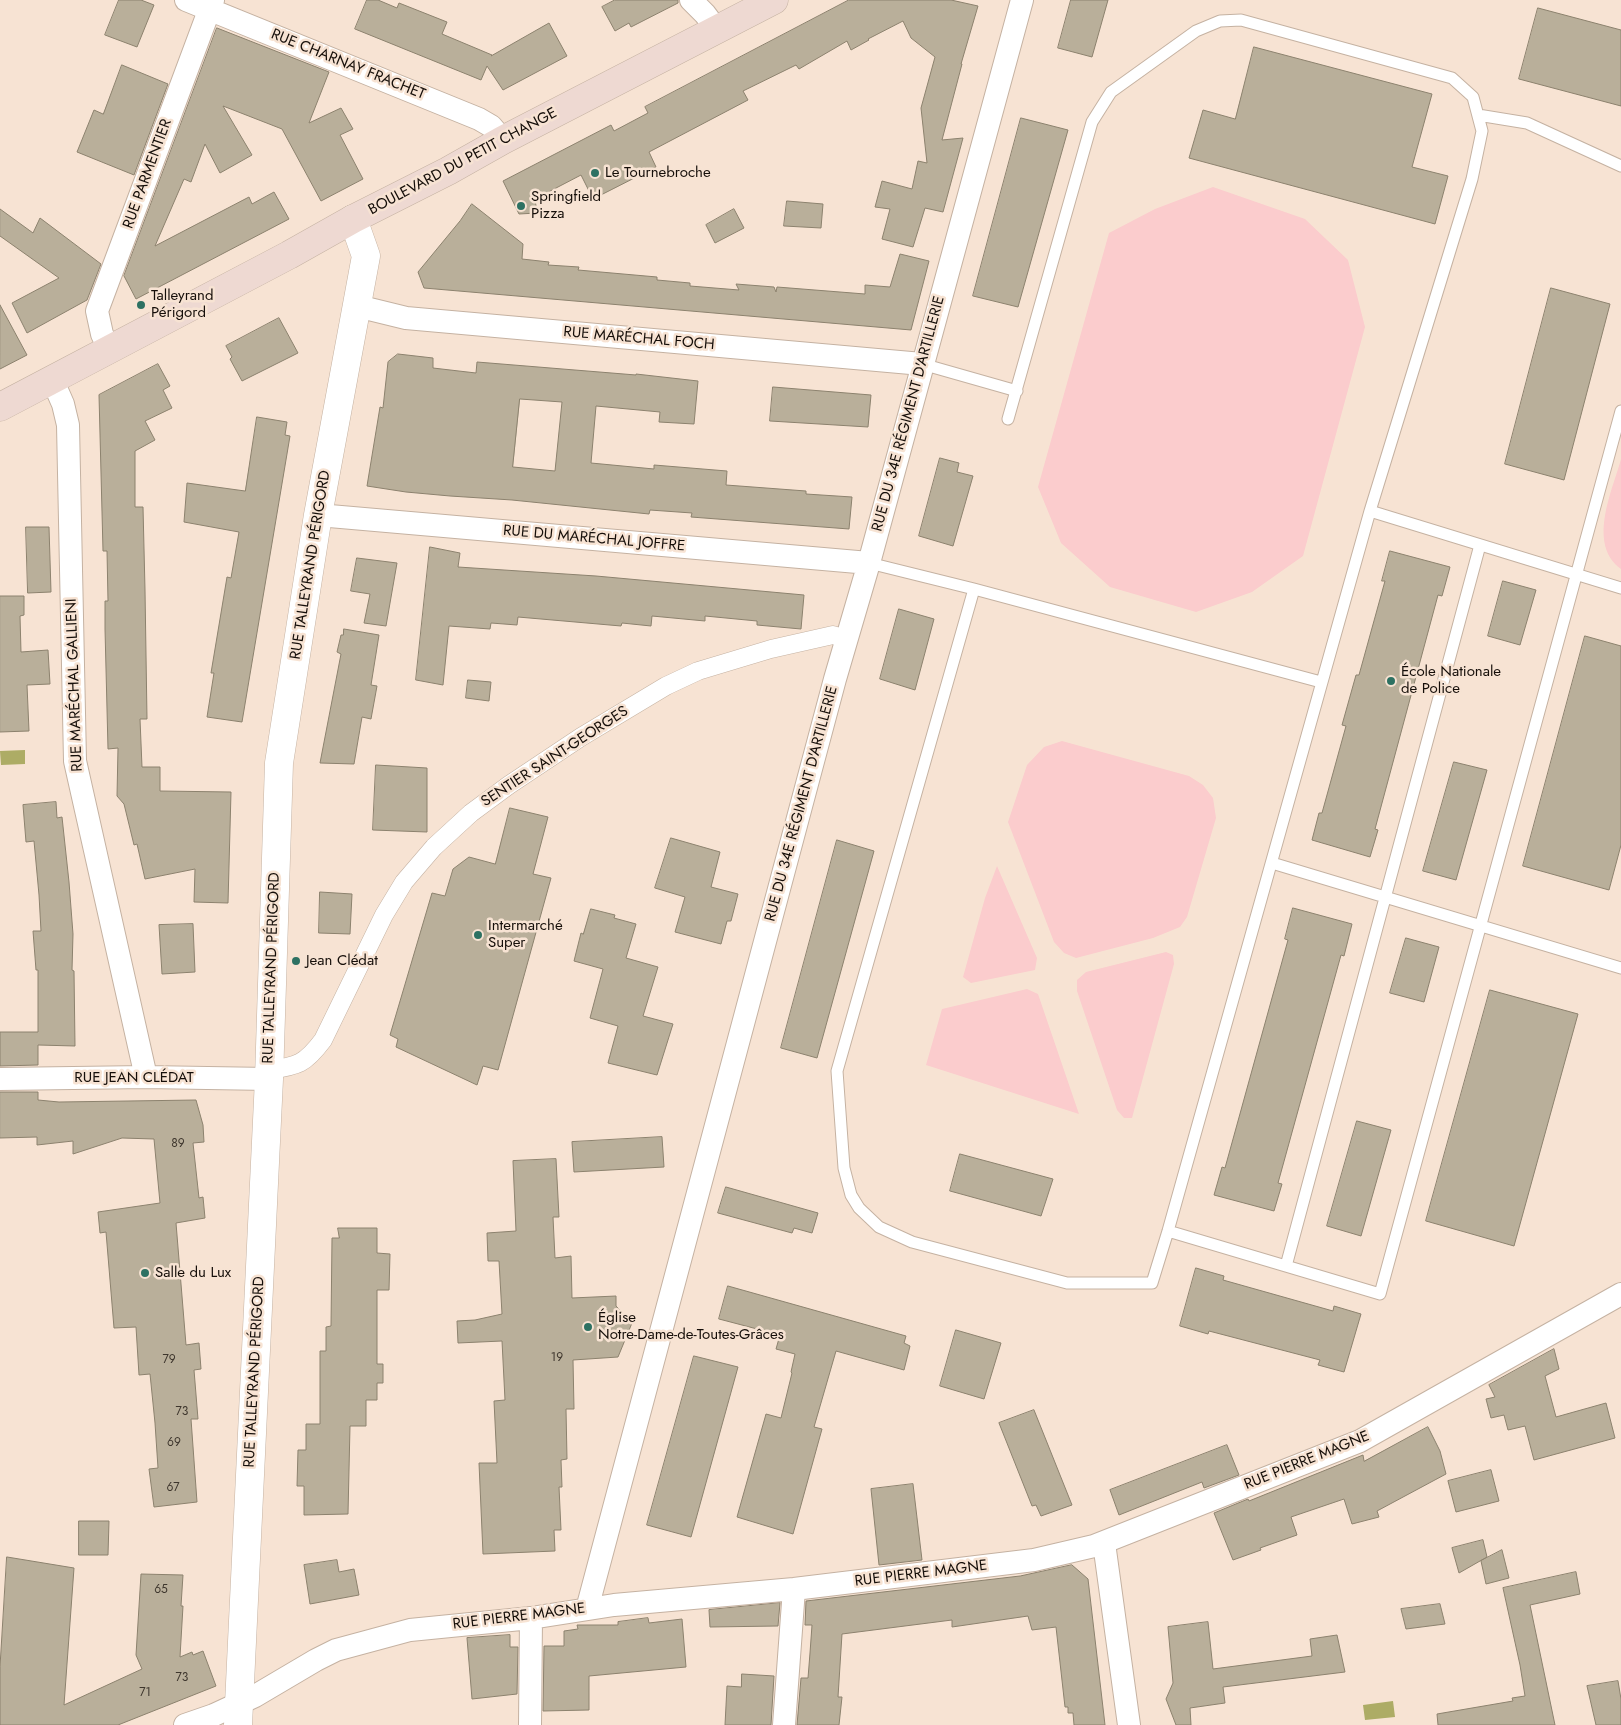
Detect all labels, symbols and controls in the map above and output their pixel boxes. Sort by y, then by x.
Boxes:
street label: RUE CHARNAY FRACHET [268,26,428,104]
street label: BOULEVARD DU PETIT CHANGE [366,105,560,219]
street label: RUE PARMENTIER [120,117,176,231]
place label: Le Tournebroche [605,164,711,182]
marker: Le Tournebroche [589,167,601,179]
place label: Springfield Pizza [531,188,601,223]
marker: Springfield Pizza [515,200,527,212]
place label: Talleyrand Périgord [151,287,213,322]
street label: RUE DU 34E RÉGIMENT D'ARTILLERIE [869,294,949,534]
marker: Talleyrand Périgord [135,299,147,311]
street label: RUE MARÉCHAL FOCH [563,323,715,355]
street label: RUE TALLEYRAND PÉRIGORD [287,469,335,661]
street label: RUE DU MARÉCHAL JOFFRE [502,522,686,556]
street label: RUE MARÉCHAL GALLIENI [63,598,87,772]
place label: École Nationale de Police [1401,663,1501,698]
marker: École Nationale de Police [1385,675,1397,687]
street label: RUE DU 34E RÉGIMENT D'ARTILLERIE [762,684,842,924]
street label: SENTIER SAINT-GEORGES [478,703,632,811]
street label: RUE TALLEYRAND PÉRIGORD [260,872,284,1064]
place label: Intermarché Super [488,917,563,952]
marker: Intermarché Super [472,929,484,941]
place label: Jean Clédat [306,952,378,970]
marker: Jean Clédat [290,955,302,967]
street label: RUE JEAN CLÉDAT [74,1069,194,1087]
house number: 89 [171,1137,185,1151]
place label: Salle du Lux [155,1264,231,1282]
marker: Salle du Lux [139,1267,151,1279]
street label: RUE TALLEYRAND PÉRIGORD [241,1276,269,1468]
place label: Église Notre-Dame-de-Toutes-Grâces [598,1309,784,1344]
marker: Église Notre-Dame-de-Toutes-Grâces [582,1321,594,1333]
house number: 19 [551,1351,563,1365]
house number: 79 [162,1353,176,1367]
house number: 73 [176,1405,188,1419]
street label: RUE PIERRE MAGNE [1242,1428,1372,1494]
house number: 69 [167,1436,181,1450]
house number: 67 [166,1481,180,1495]
street label: RUE PIERRE MAGNE [854,1557,988,1591]
house number: 65 [154,1583,168,1597]
street label: RUE PIERRE MAGNE [452,1600,586,1634]
house number: 73 [176,1671,188,1685]
house number: 71 [139,1686,151,1700]

